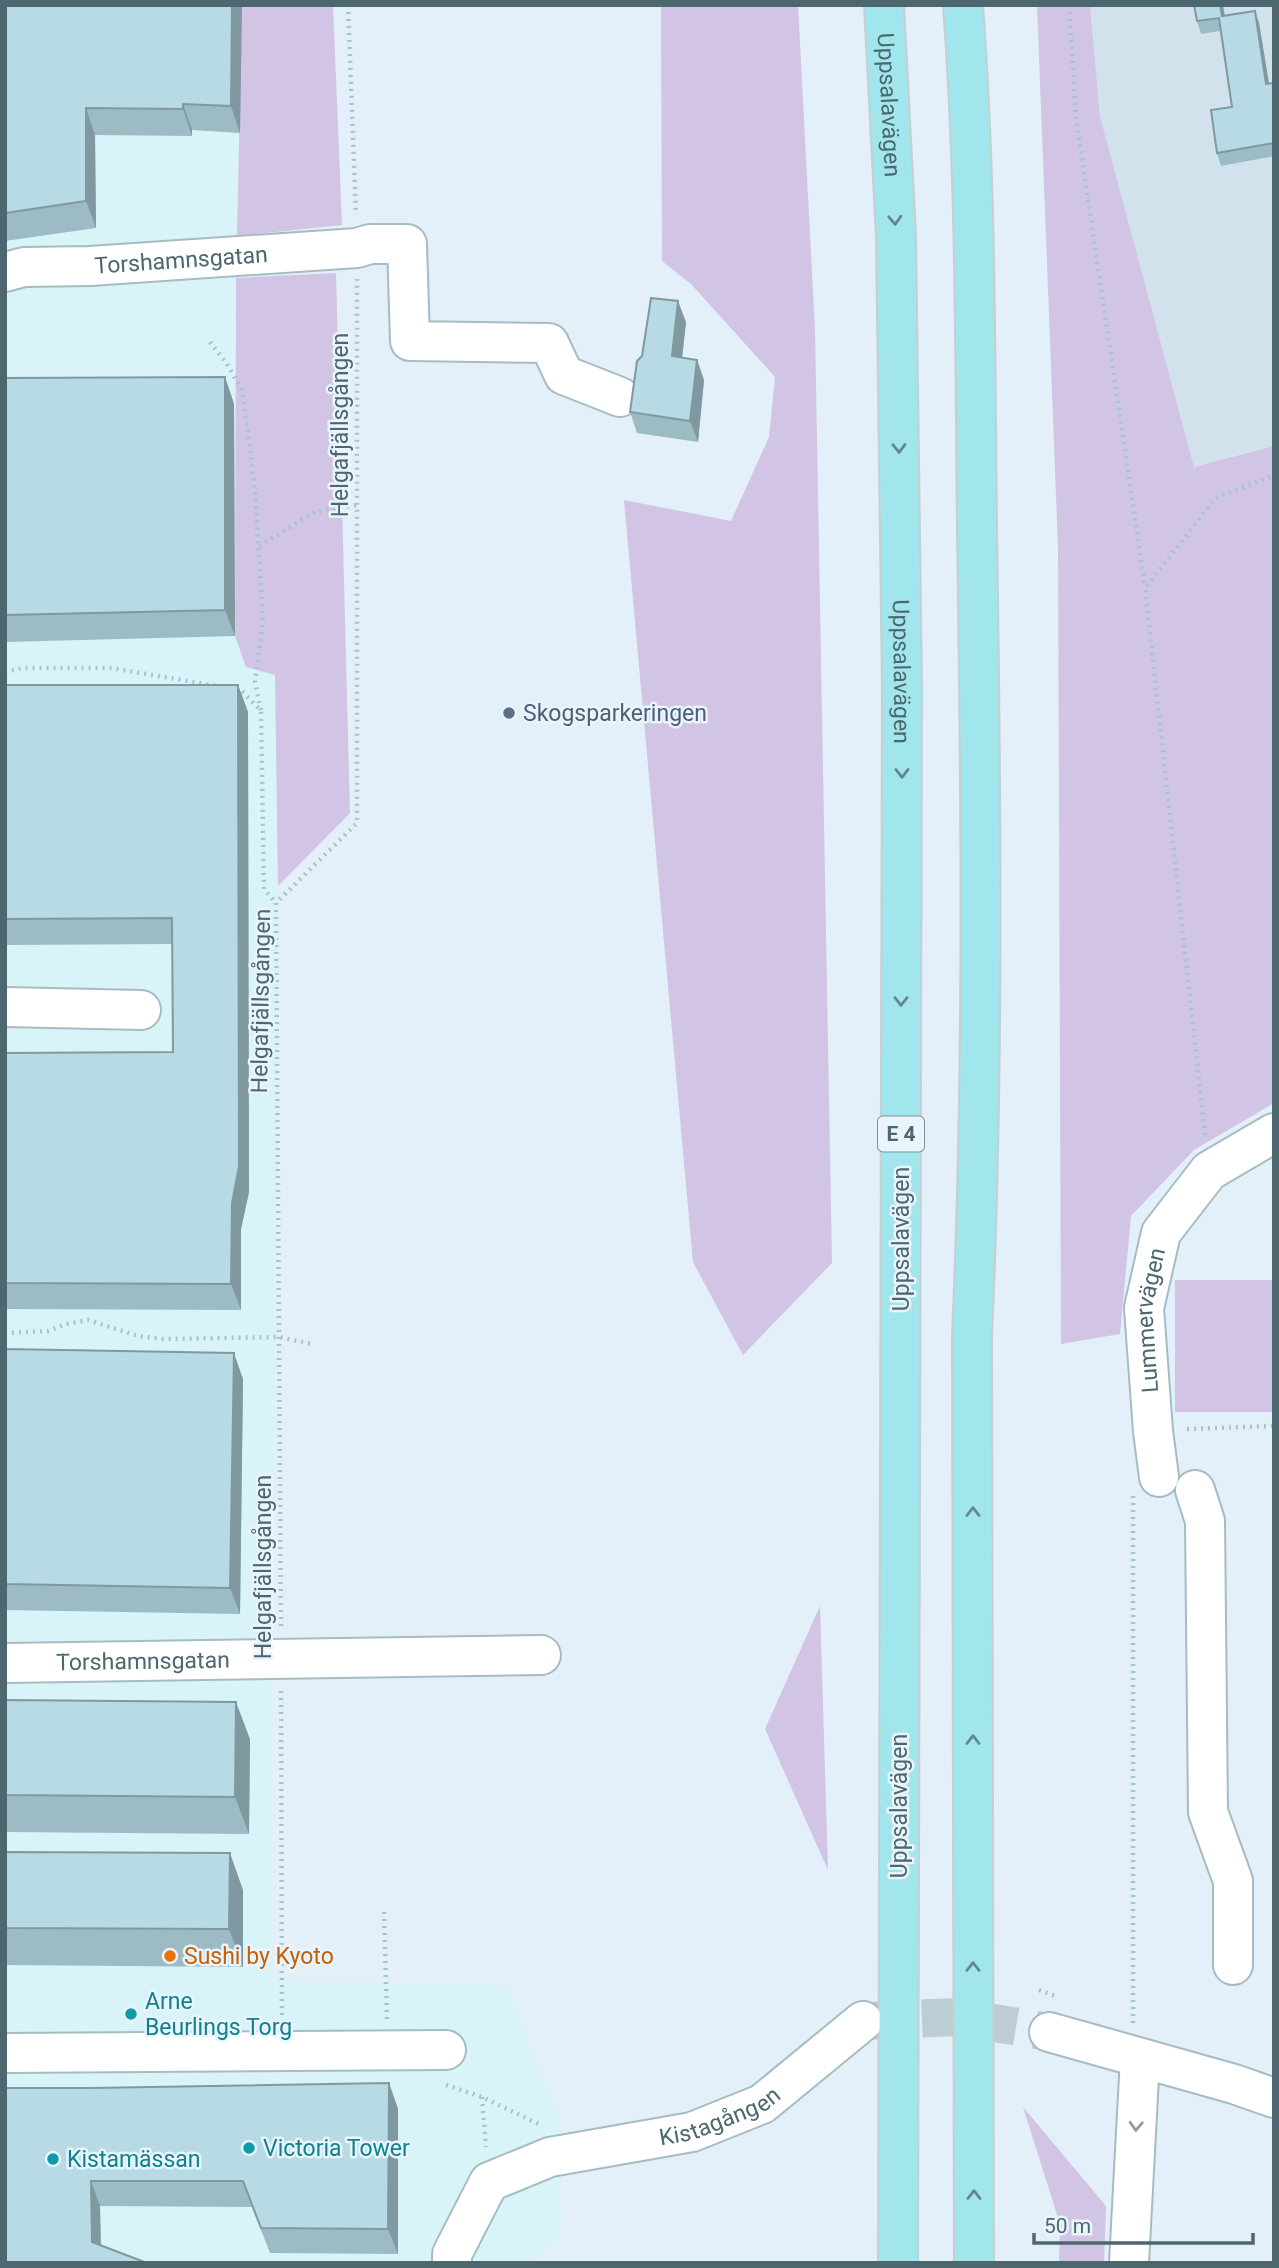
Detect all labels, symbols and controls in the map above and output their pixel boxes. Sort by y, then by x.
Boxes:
street label: Uppsalavägen [872,32,906,178]
one-way arrow [888,215,903,226]
street label: Torshamnsgatan [94,241,269,279]
street label: Helgafjällsgången [327,333,354,517]
one-way arrow [891,443,907,453]
street label: Uppsalavägen [887,599,916,744]
place label: Skogsparkeringen [523,700,707,727]
marker: Skogsparkeringen [501,705,517,721]
one-way arrow [894,768,910,779]
street label: Helgafjällsgången [246,908,276,1094]
one-way arrow [893,996,909,1006]
road number: E 4 [878,1116,924,1152]
street label: Uppsalavägen [888,1167,915,1311]
street label: Lummervägen [1131,1245,1171,1394]
street label: Helgafjällsgången [250,1475,277,1659]
one-way arrow [965,1506,981,1517]
street label: Torshamnsgatan [56,1646,230,1676]
street label: Uppsalavägen [886,1734,913,1878]
one-way arrow [965,1734,981,1744]
place label: Sushi by Kyoto [184,1943,334,1970]
marker: Sushi by Kyoto [162,1948,178,1964]
one-way arrow [965,1961,981,1972]
place label: Arne Beurlings Torg [145,1988,292,2041]
marker: Arne Beurlings Torg [123,2006,139,2022]
street label: Kistagången [657,2081,786,2151]
one-way arrow [1129,2121,1144,2132]
place label: Victoria Tower [263,2135,410,2162]
marker: Victoria Tower [241,2140,257,2156]
place label: Kistamässan [67,2146,201,2173]
marker: Kistamässan [45,2151,61,2167]
one-way arrow [966,2189,982,2199]
scale bar [1034,2202,1253,2246]
text: 50 m [1044,2214,1091,2238]

